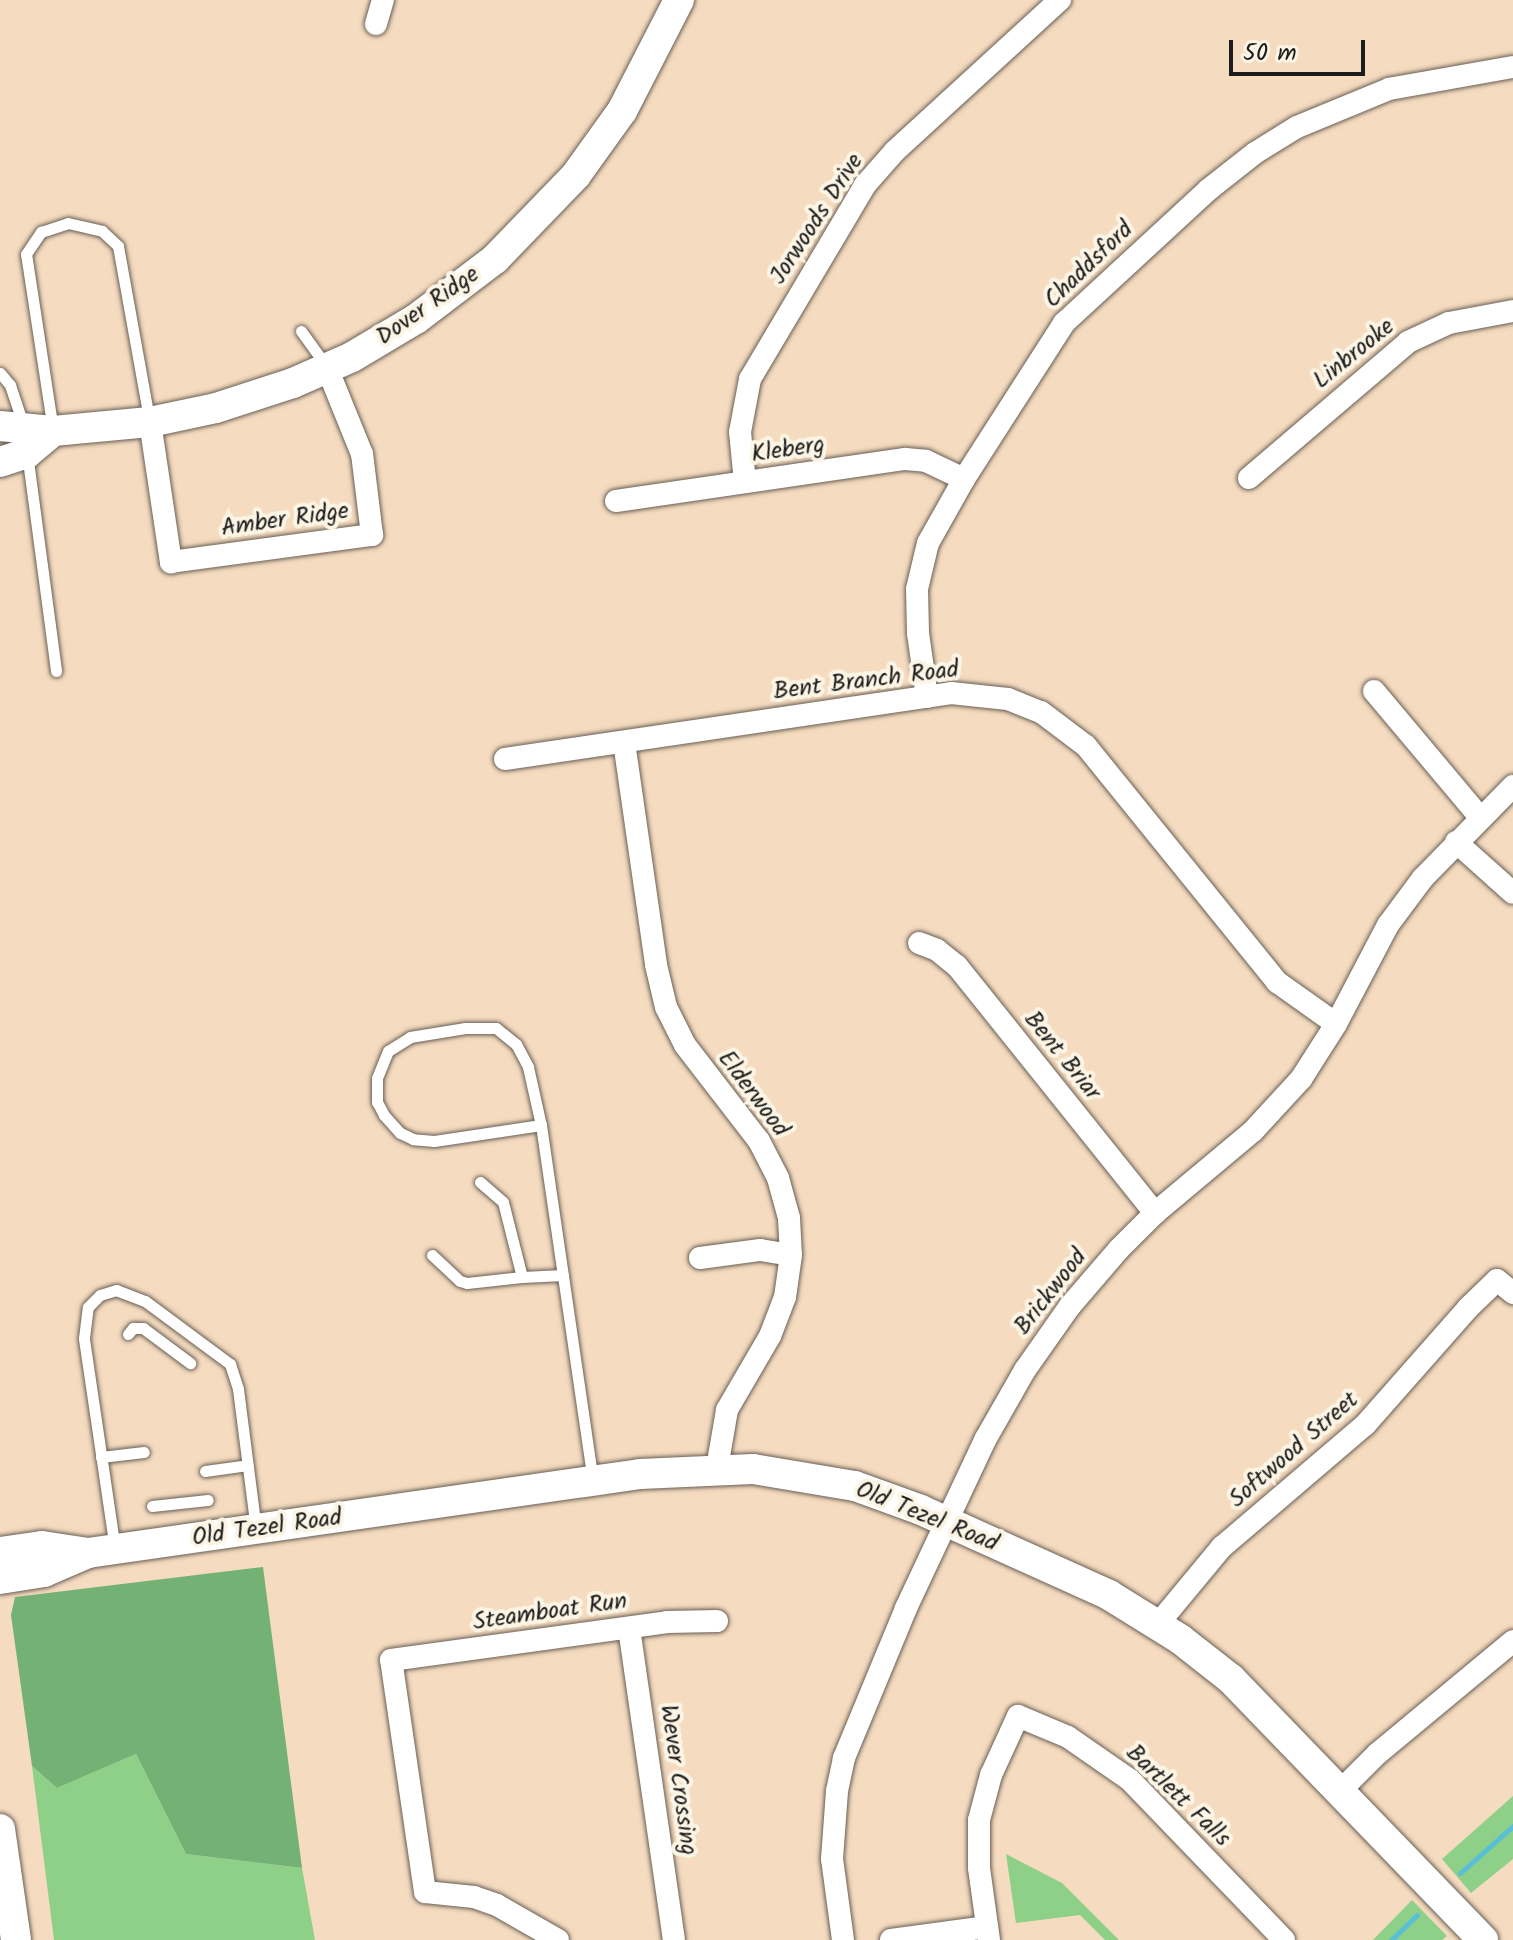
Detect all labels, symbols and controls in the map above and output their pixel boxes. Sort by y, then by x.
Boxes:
scale bar [1233,24,1369,74]
text: 50 m [1243,34,1297,73]
street label: Jorwoods Drive [764,148,870,290]
street label: Chaddsford [1039,216,1139,314]
street label: Dover Ridge [371,260,485,352]
street label: Linbrooke [1308,313,1400,395]
street label: Kleberg [750,431,826,469]
street label: Amber Ridge [219,497,351,543]
street label: Bent Branch Road [772,655,960,707]
street label: Bent Briar [1017,1006,1107,1106]
street label: Elderwood [711,1045,795,1143]
street label: Brickwood [1009,1243,1093,1341]
street label: Softwood Street [1223,1386,1365,1514]
street label: Old Tezel Road [852,1475,1002,1559]
street label: Old Tezel Road [190,1503,344,1553]
street label: Steamboat Run [471,1587,629,1637]
street label: Wever Crossing [653,1703,703,1857]
street label: Bartlett Falls [1120,1739,1236,1853]

